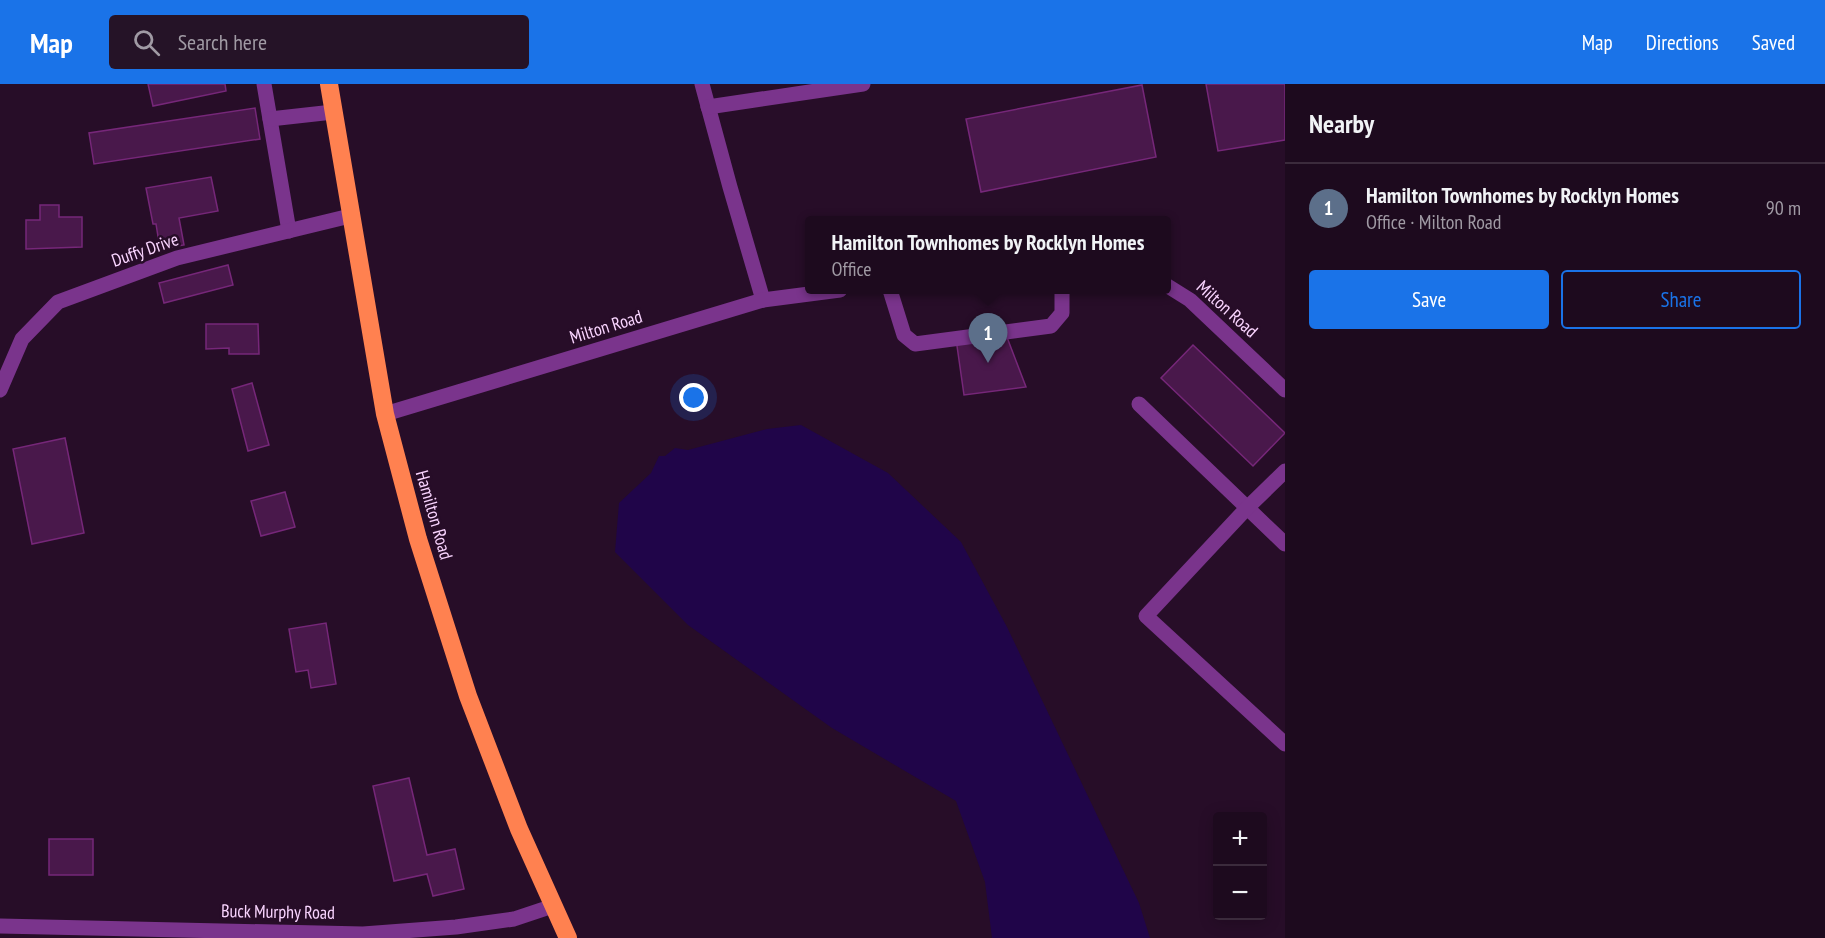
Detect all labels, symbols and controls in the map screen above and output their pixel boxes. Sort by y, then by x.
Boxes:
search box [109,15,529,69]
text: Map [30,24,73,61]
icon: search [130,26,163,59]
text: Search here [178,28,267,56]
text: Map [1582,29,1613,56]
text: Directions [1646,29,1719,56]
text: Saved [1752,29,1795,56]
text: Nearby [1309,107,1374,140]
text: Hamilton Townhomes by Rocklyn Homes [1366,181,1679,209]
text: 1 [1324,195,1333,221]
text: 90 m [1766,195,1801,221]
text: Office · Milton Road [1366,209,1502,235]
popup [805,216,1171,294]
street label: Duffy Drive [108,227,181,272]
text: Hamilton Townhomes by Rocklyn Homes [832,228,1144,256]
text: Office [832,256,871,282]
button: Save [1309,270,1549,329]
button: Share [1561,270,1801,329]
street label: Milton Road [1192,275,1263,342]
street label: Milton Road [567,305,645,348]
pin: 1 [968,314,1008,363]
your location [679,383,708,412]
street label: Hamilton Road [411,468,458,562]
map controls [1213,812,1267,920]
button: + [1213,812,1267,866]
button: − [1213,866,1267,920]
street label: Buck Murphy Road [221,899,335,924]

